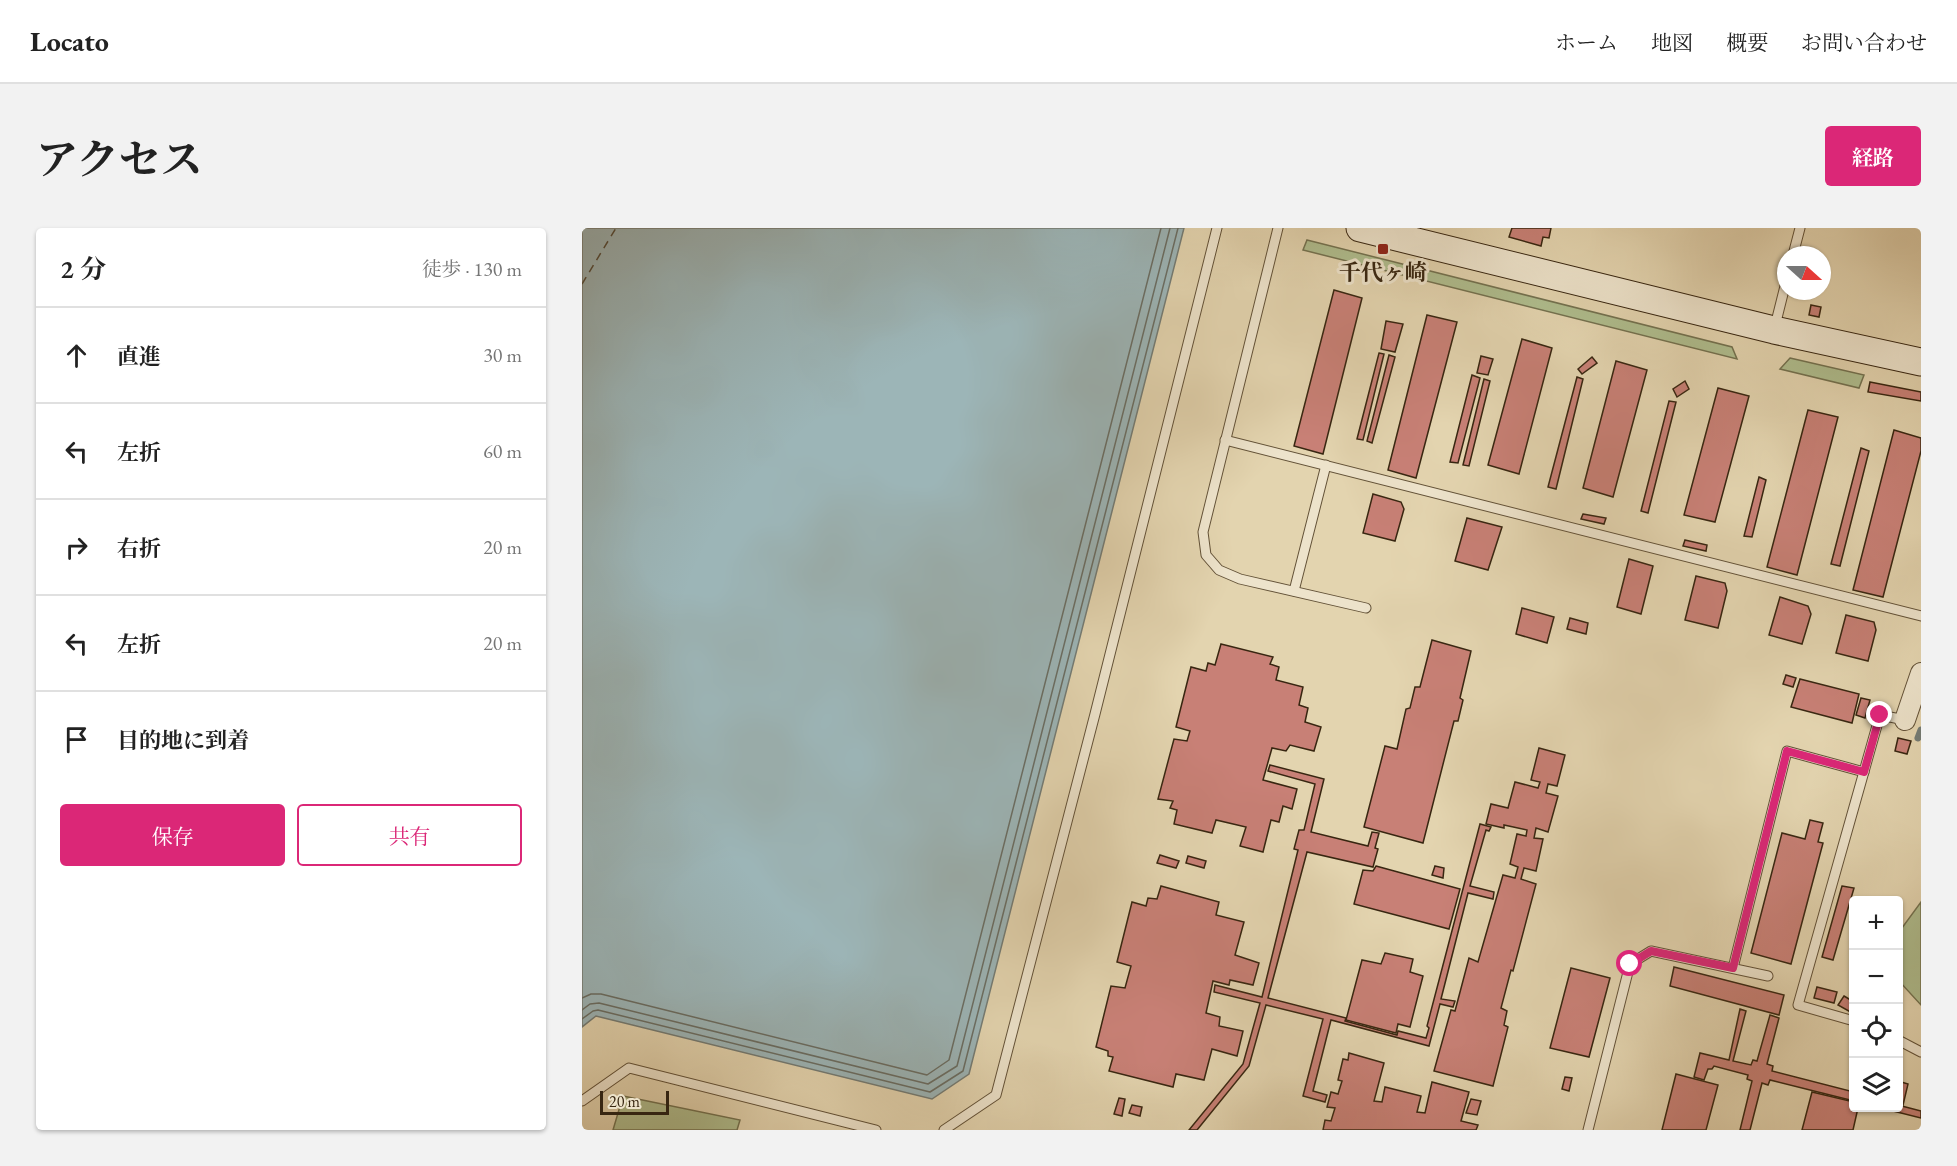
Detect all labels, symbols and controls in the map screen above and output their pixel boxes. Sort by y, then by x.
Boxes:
text: Locato [30,23,109,59]
text: ホーム [1555,29,1618,56]
text: 地図 [1651,29,1693,56]
text: 概要 [1726,29,1768,56]
text: お問い合わせ [1801,29,1927,56]
button: 経路 [1825,126,1921,186]
text: アクセス [36,132,203,187]
marker: 千代ヶ崎 [1376,242,1390,256]
north arrow [1777,246,1831,300]
text: 2 分 [60,252,106,286]
text: 徒歩 · 130 m [422,256,522,282]
place label: 千代ヶ崎 [1339,258,1427,287]
icon: ahead [60,339,93,372]
text: 直進 [117,342,161,371]
text: 30 m [483,342,522,368]
icon: left [60,435,93,468]
text: 左折 [117,438,161,467]
text: 60 m [483,438,522,464]
icon: right [60,531,93,564]
text: 右折 [117,534,161,563]
text: 20 m [483,534,522,560]
icon: left [60,627,93,660]
text: 左折 [117,630,161,659]
text: 20 m [483,630,522,656]
route end [1866,701,1892,727]
icon: arrive [60,723,93,756]
text: 目的地に到着 [117,726,249,755]
button: 保存 [60,804,285,866]
button: 共有 [297,804,522,866]
map controls [1849,896,1903,1112]
button: + [1849,896,1903,950]
route start [1616,950,1642,976]
button: − [1849,950,1903,1004]
button: locate [1849,1004,1903,1058]
button: layers [1849,1058,1903,1112]
scale bar [600,1088,669,1116]
text: 20 m [609,1091,640,1112]

